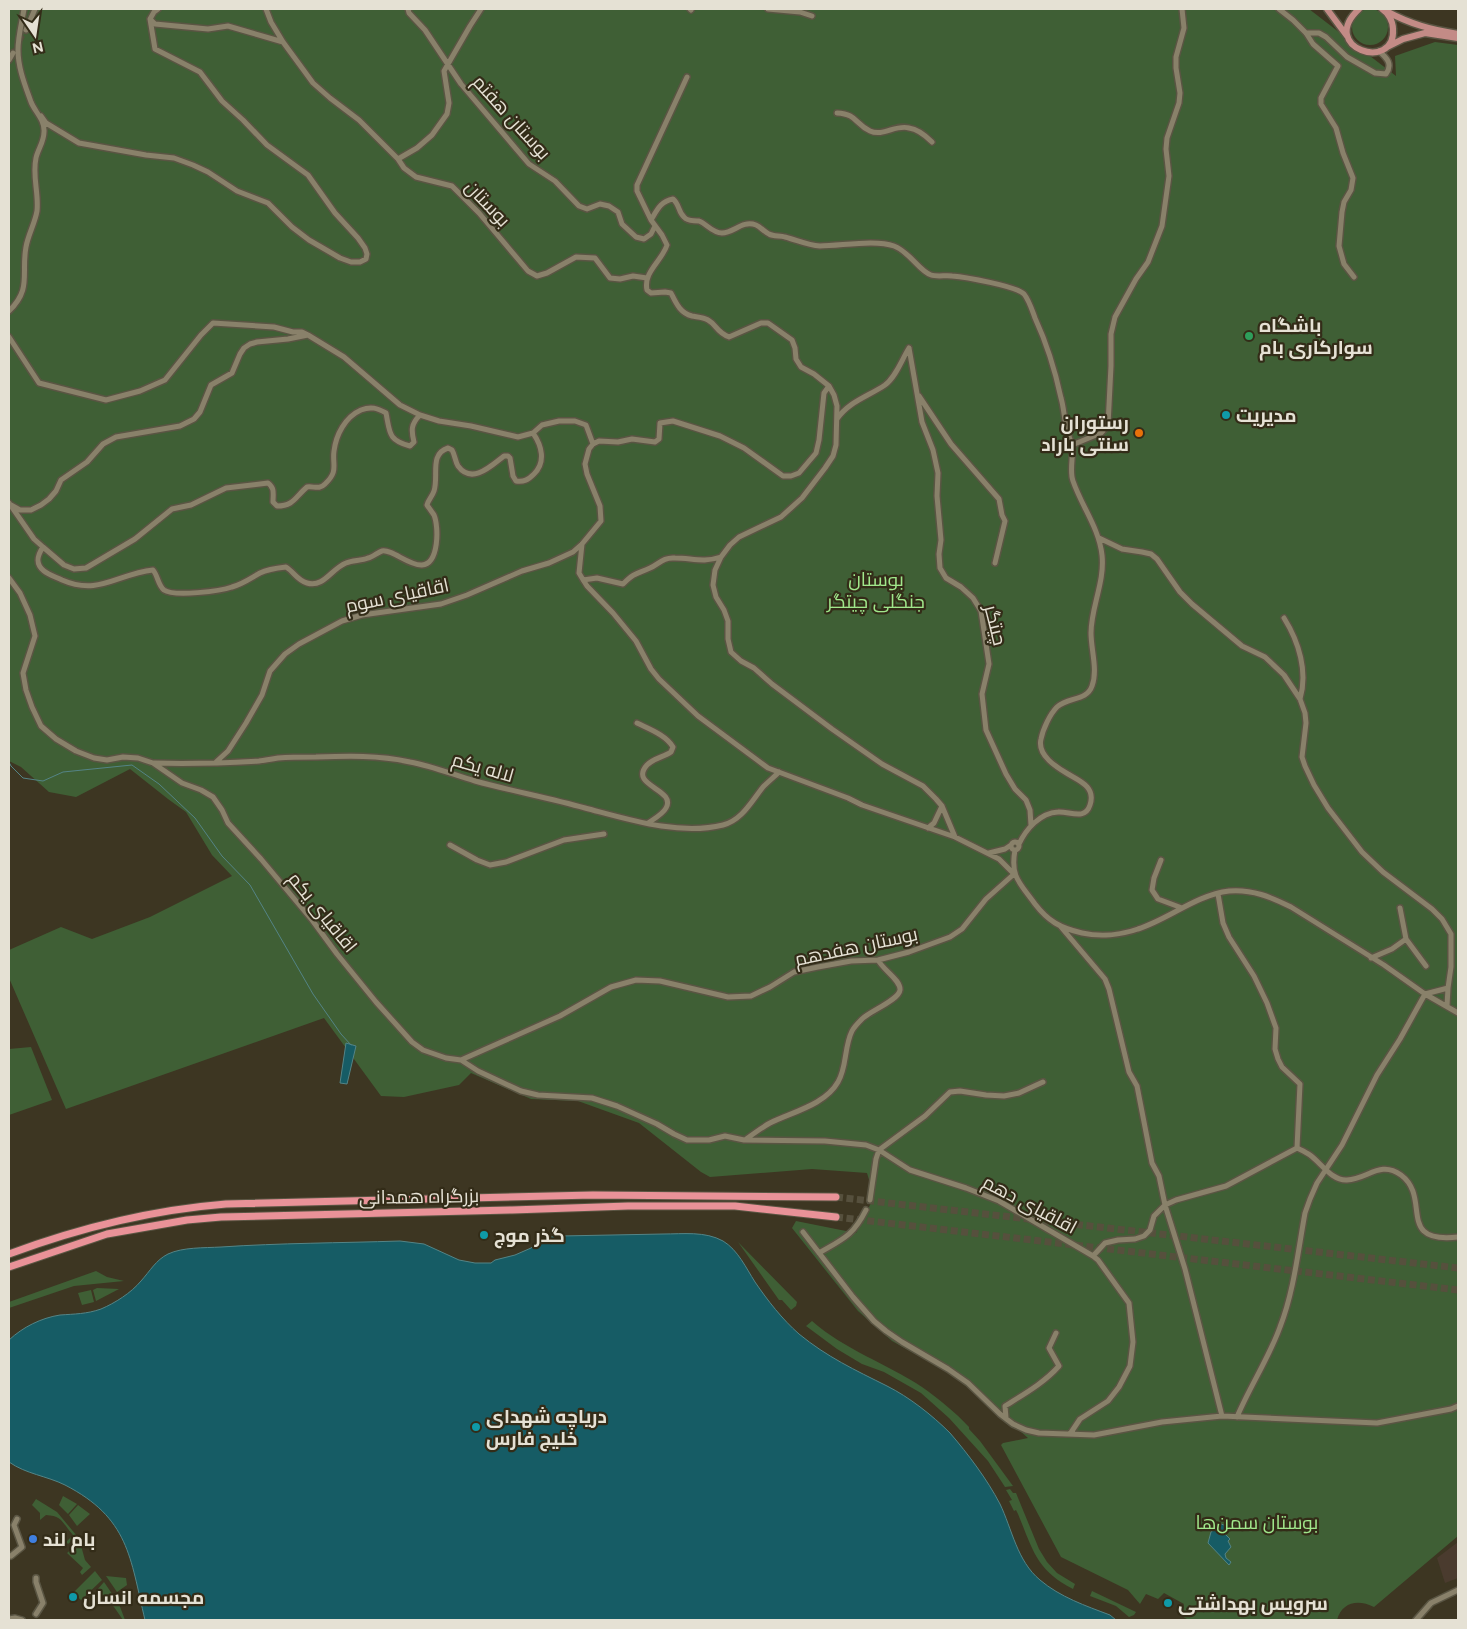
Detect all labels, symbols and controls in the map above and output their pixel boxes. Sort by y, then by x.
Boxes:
north arrow [10,10,60,60]
text: N [31,38,45,57]
street label: بوستان هفتم [466,70,556,166]
street label: بوستان [460,175,515,232]
place label: باشگاه سوارکاری بام [1259,314,1373,361]
marker: باشگاه سوارکاری بام [1243,330,1255,342]
place label: مدیریت [1236,404,1297,427]
marker: مدیریت [1220,409,1232,421]
place label: رستوران سنتی باراد [1041,411,1129,456]
marker: رستوران سنتی باراد [1133,427,1145,439]
park label: بوستان جنگلی چیتگر [826,568,925,614]
street label: اقاقیای سوم [343,573,451,620]
street label: چیتگر [978,602,1012,648]
street label: لاله یکم [449,748,516,789]
street label: اقاقیای یکم [282,867,362,958]
street label: بوستان هفدهم [792,922,920,973]
street label: اقاقیای دهم [978,1170,1081,1241]
street label: بزرگراه همدانی [359,1184,479,1209]
place label: گذر موج [494,1224,565,1249]
marker: گذر موج [478,1229,490,1241]
place label: دریاچه شهدای خلیج فارس [486,1405,607,1452]
marker: دریاچه شهدای خلیج فارس [470,1421,482,1433]
park label: بوستان سمن‌ها [1196,1511,1318,1534]
place label: بام لند [43,1528,96,1553]
marker: بام لند [27,1533,39,1545]
place label: مجسمه انسان [83,1586,204,1609]
marker: مجسمه انسان [67,1591,79,1603]
place label: سرویس بهداشتی [1178,1592,1328,1615]
marker: سرویس بهداشتی [1162,1597,1174,1609]

